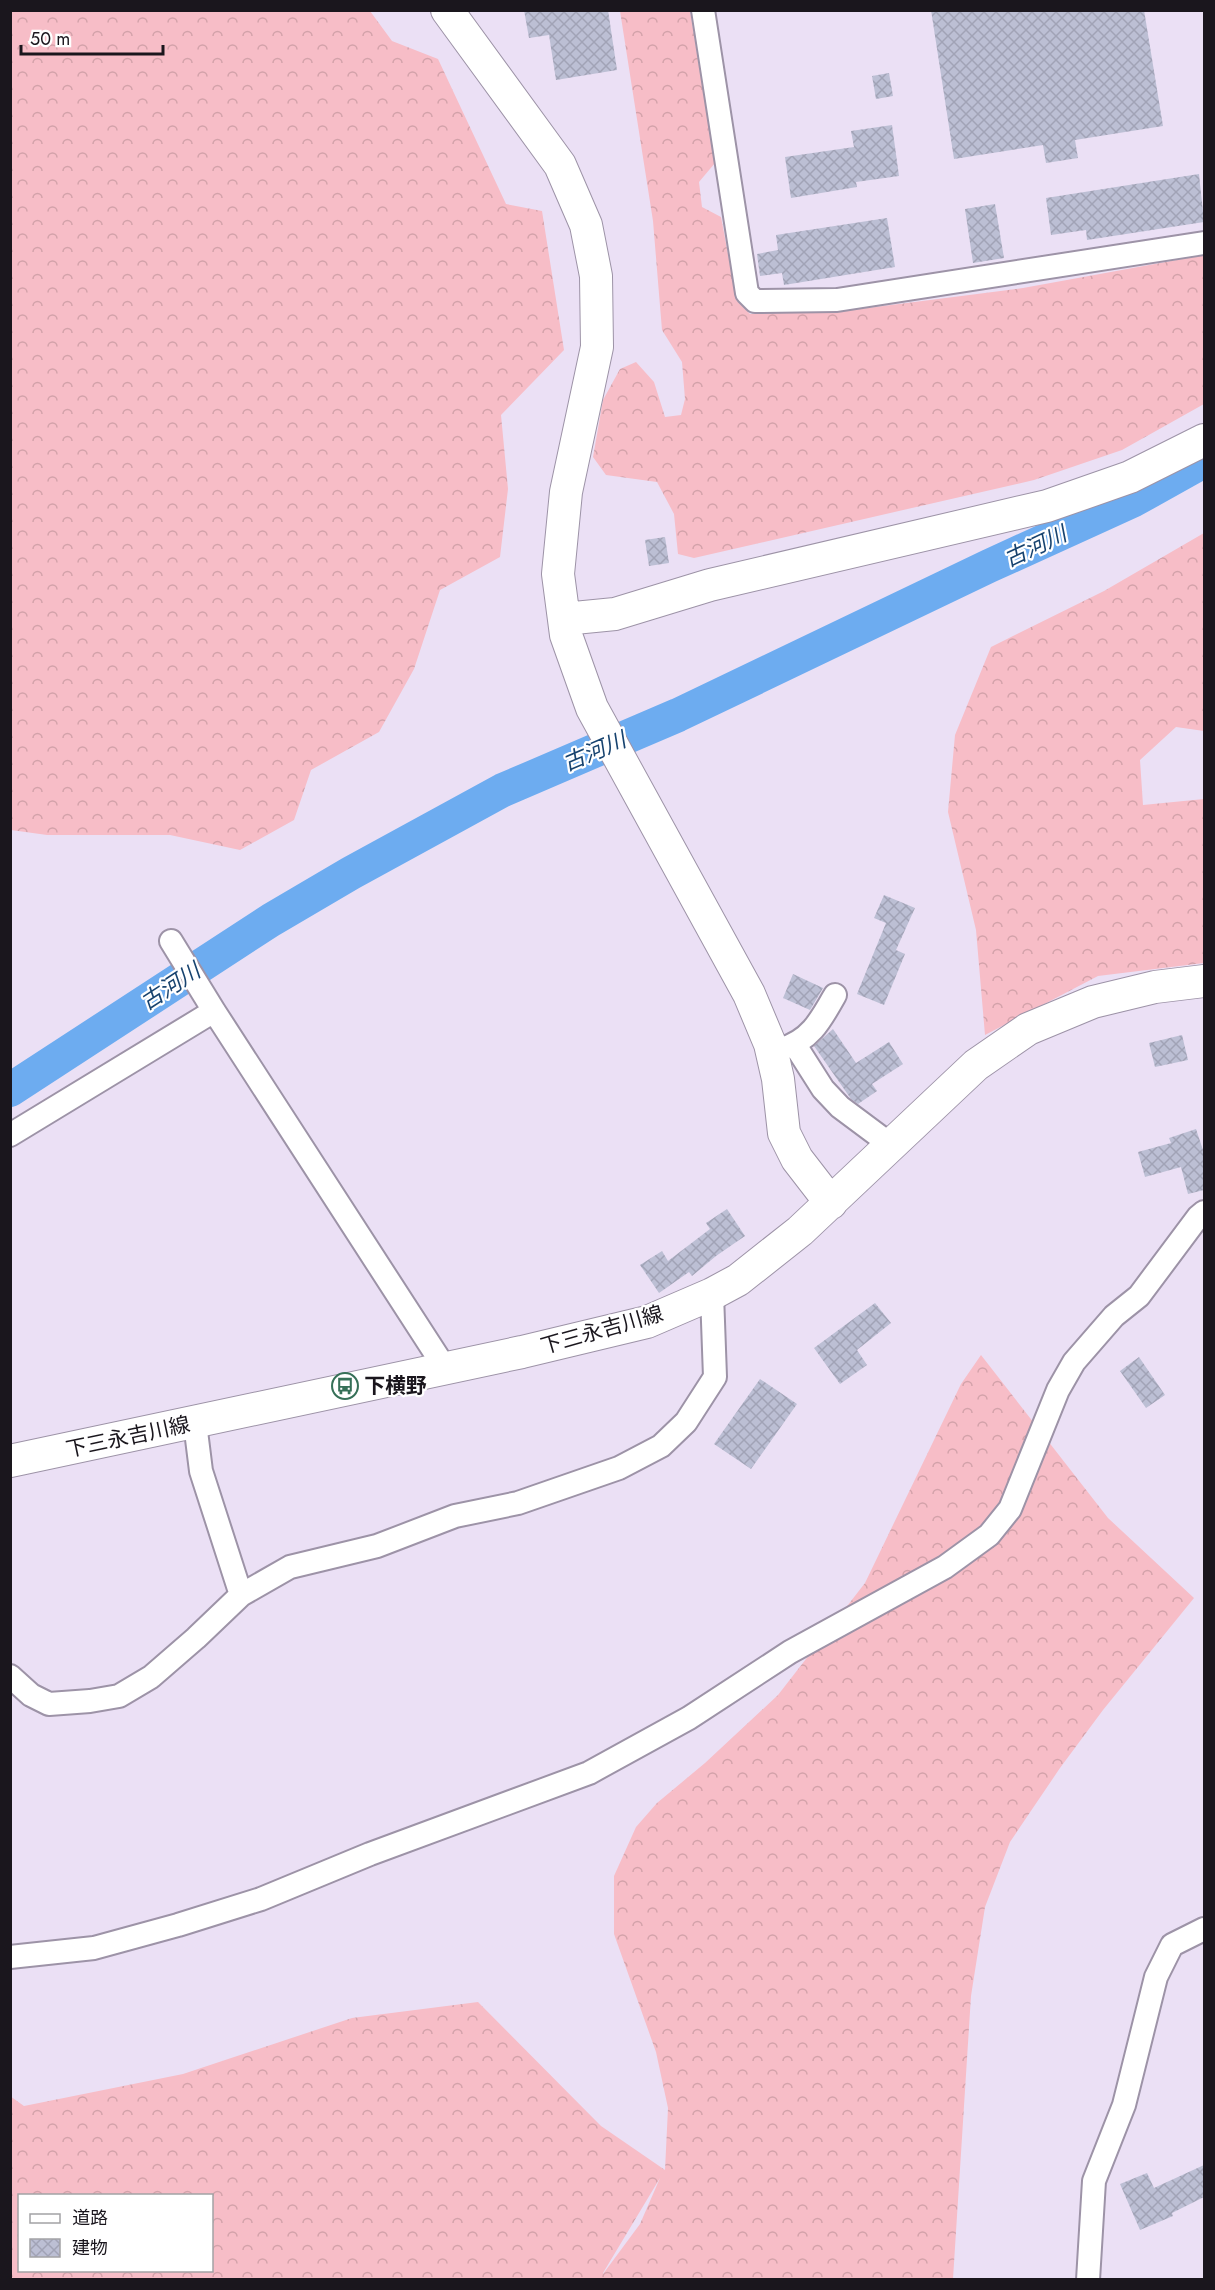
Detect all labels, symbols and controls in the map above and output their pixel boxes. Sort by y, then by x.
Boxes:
scale bar [21,18,164,56]
text: 50 m [30,26,70,52]
water label: 古河川 [998,517,1073,574]
water label: 古河川 [557,723,632,779]
water label: 古河川 [134,954,208,1017]
street label: 下三永吉川線 [537,1298,667,1362]
bus stop icon: 下横野 [330,1371,360,1401]
place label: 下横野 [364,1371,427,1401]
street label: 下三永吉川線 [63,1409,193,1465]
legend [18,2194,213,2272]
text: 道路 [72,2205,108,2231]
text: 建物 [72,2235,108,2261]

